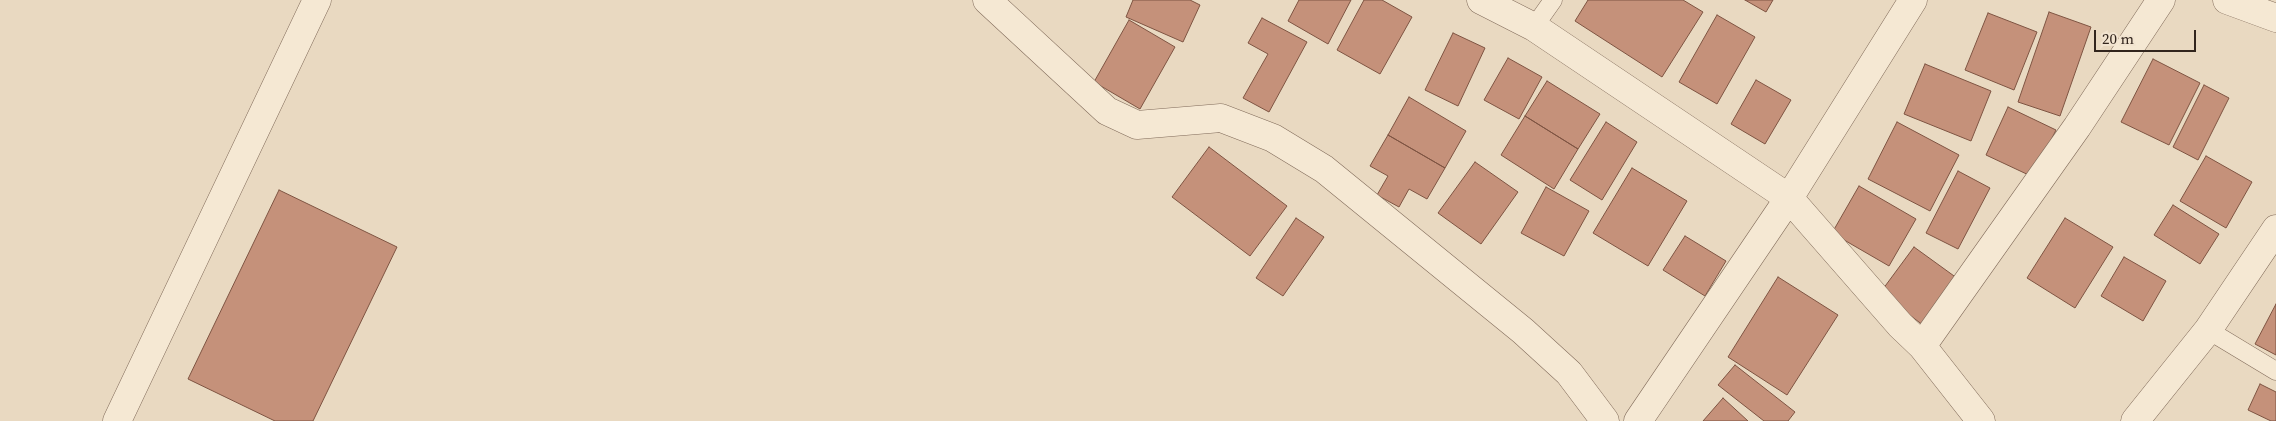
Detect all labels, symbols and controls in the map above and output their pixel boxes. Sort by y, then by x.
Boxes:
scale bar [2096,20,2198,52]
text: 20 m [2102,28,2134,49]

